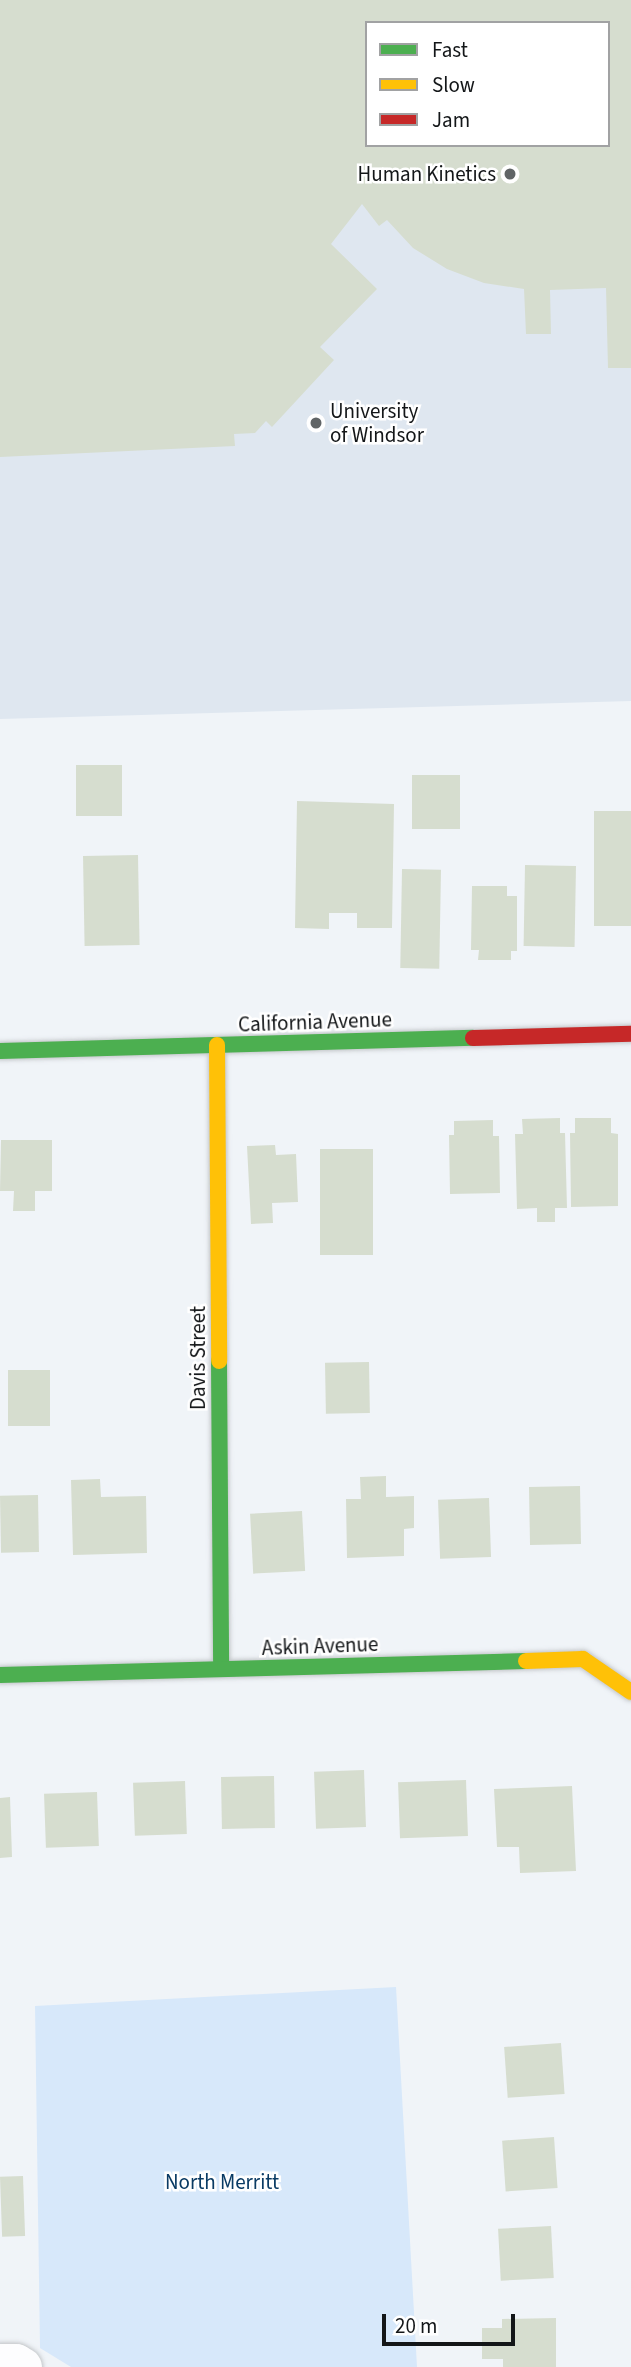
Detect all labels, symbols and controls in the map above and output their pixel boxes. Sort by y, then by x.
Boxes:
legend [365,21,610,147]
text: Fast [432,35,468,65]
text: Slow [432,70,475,100]
text: Jam [432,105,470,135]
place label: Human Kinetics [358,161,496,187]
marker: Human Kinetics [502,166,518,182]
place label: University of Windsor [330,398,424,448]
marker: University of Windsor [308,415,324,431]
street label: California Avenue [238,1007,392,1037]
street label: Davis Street [185,1306,211,1410]
street label: Askin Avenue [261,1631,379,1661]
park label: North Merritt [165,2169,279,2195]
scale bar [386,2300,519,2344]
text: 20 m [395,2311,437,2341]

